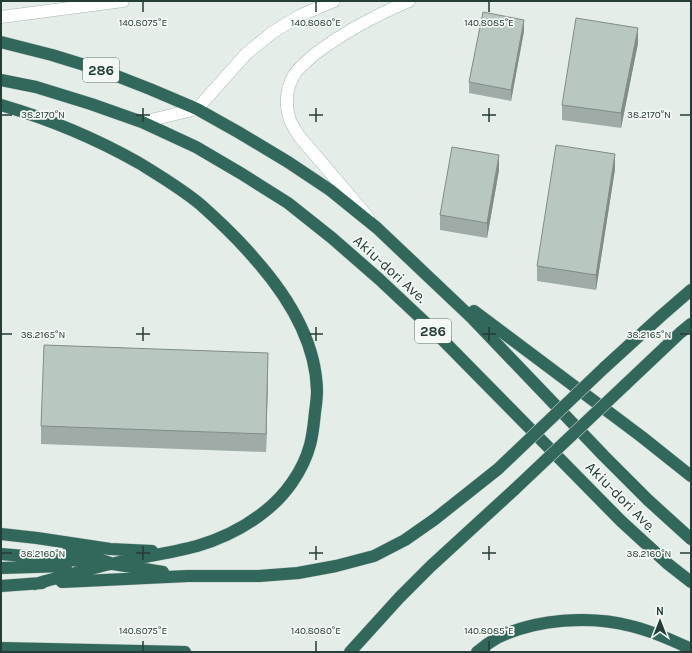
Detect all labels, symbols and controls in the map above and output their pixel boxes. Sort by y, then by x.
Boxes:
text: 140.8075°E [119,17,167,29]
text: 140.8080°E [291,17,341,29]
text: 140.8085°E [464,17,514,29]
road number: 286 [83,58,119,82]
text: 38.2170°N [21,109,65,121]
text: 38.2170°N [627,109,671,121]
street label: Akiu-dori Ave. [350,231,431,307]
road number: 286 [415,319,451,343]
text: 38.2165°N [21,329,65,341]
text: 38.2165°N [627,329,671,341]
street label: Akiu-dori Ave. [582,458,660,536]
text: 38.2160°N [21,548,65,560]
text: 38.2160°N [627,548,671,560]
north arrow [640,601,680,641]
text: N [656,605,664,618]
text: 140.8075°E [119,625,167,637]
text: 140.8080°E [291,625,341,637]
text: 140.8085°E [464,625,514,637]

